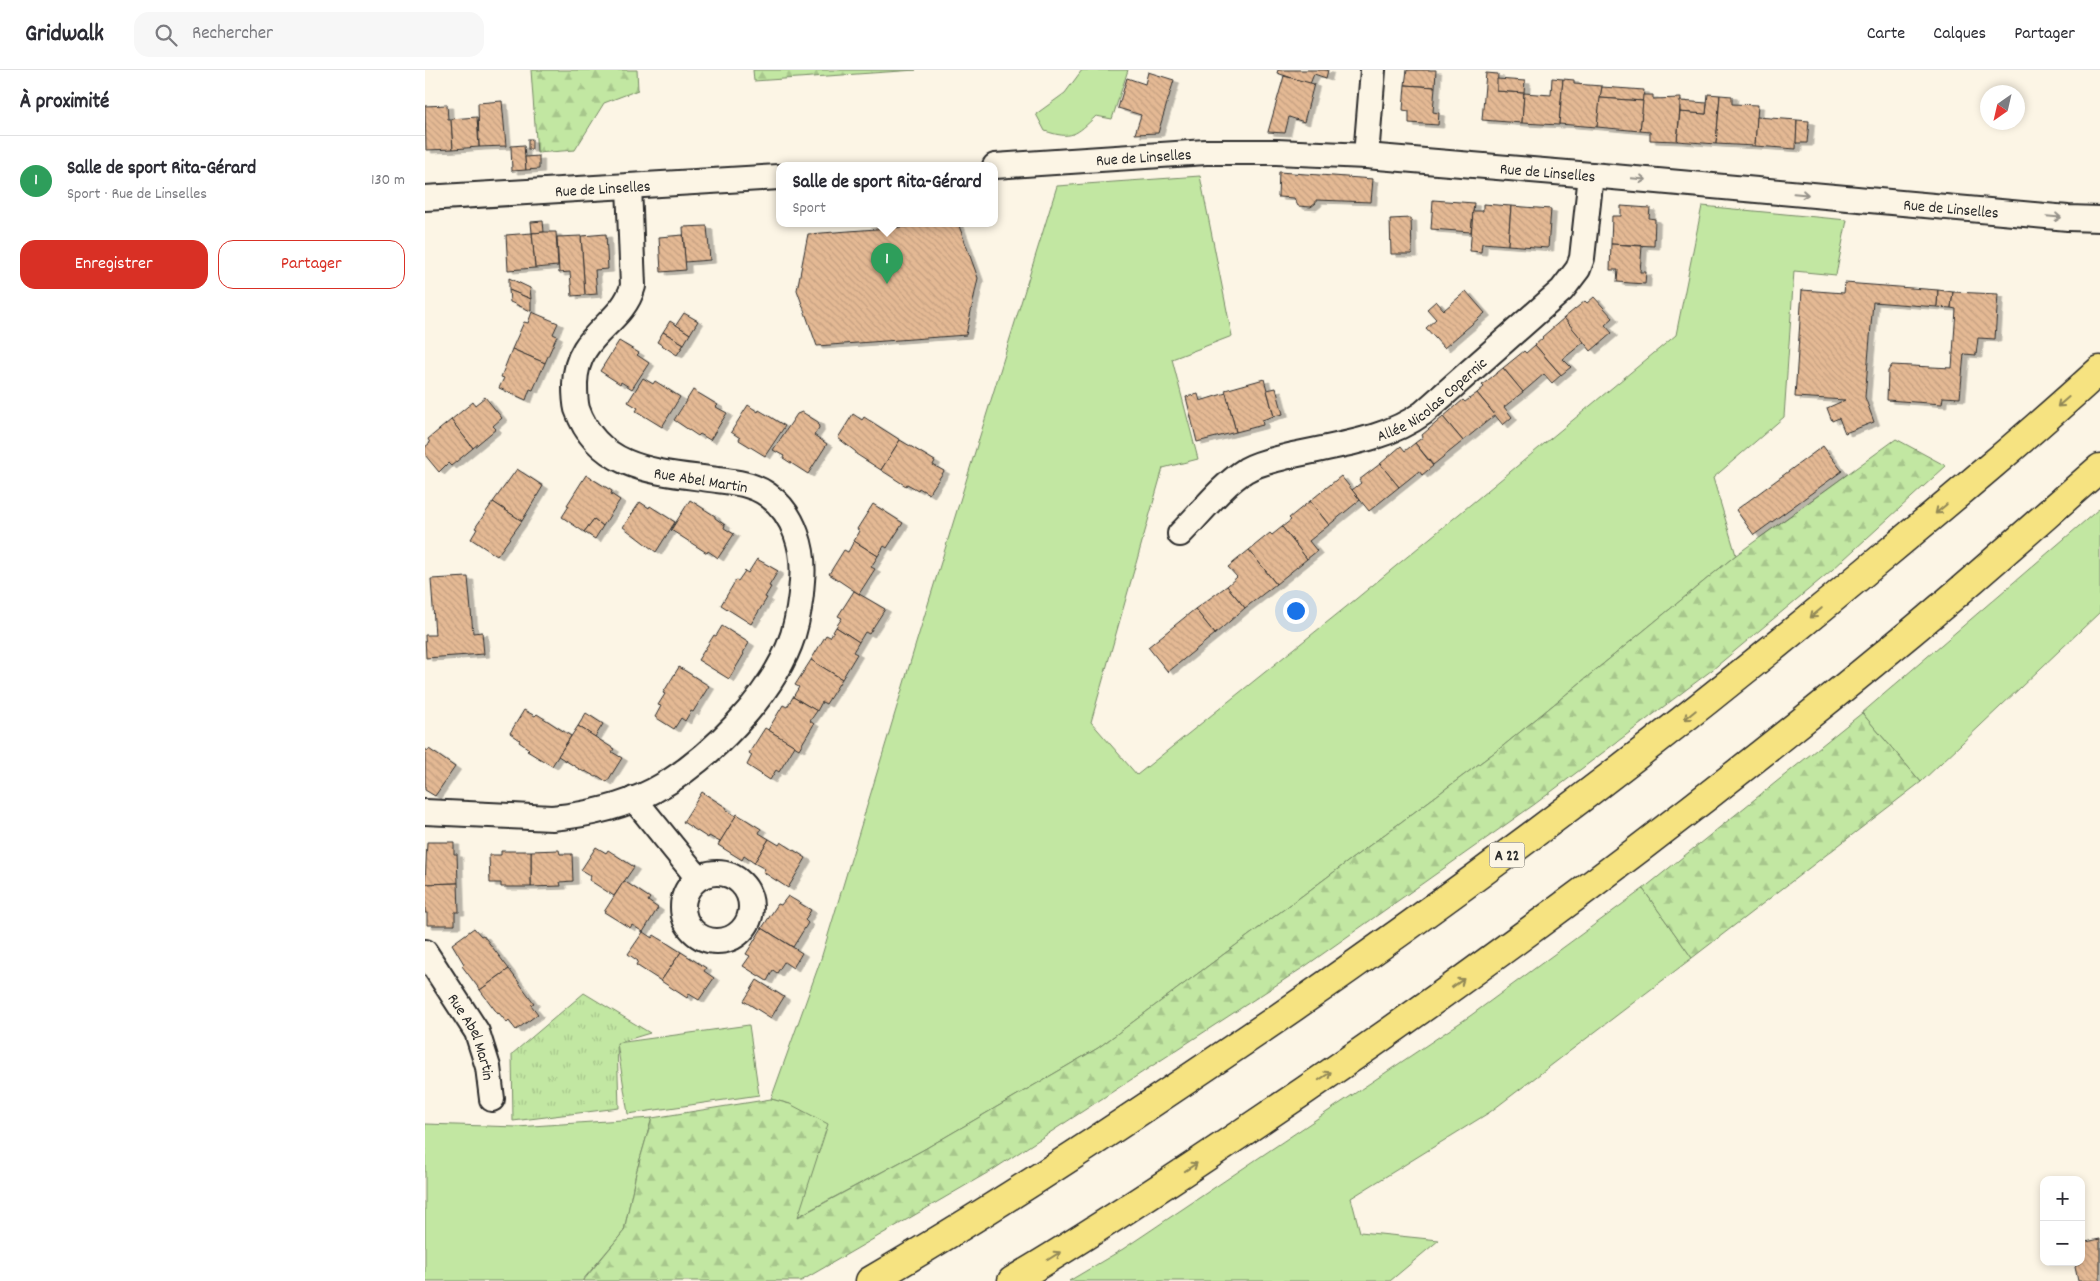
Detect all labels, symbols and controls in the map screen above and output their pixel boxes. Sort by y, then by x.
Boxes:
search box [134,12,484,57]
text: Gridwalk [25,18,104,52]
icon: search [152,21,180,49]
text: Rechercher [192,21,273,48]
text: Carte [1867,22,1905,47]
text: Calques [1933,22,1986,47]
text: Partager [2014,22,2075,47]
north arrow [1980,85,2025,130]
text: À proximité [20,88,109,118]
street label: Rue de Linselles [1095,144,1193,173]
text: Salle de sport Rita-Gérard [67,156,256,183]
street label: Rue de Linselles [1499,158,1597,189]
popup [776,162,998,227]
text: 1 [34,169,38,192]
text: 130 m [371,169,405,192]
text: Salle de sport Rita-Gérard [792,170,982,197]
one-way arrow [1631,174,1647,184]
street label: Rue de Linselles [554,176,652,204]
text: Sport · Rue de Linselles [67,183,207,206]
one-way arrow [1793,189,1809,199]
street label: Rue de Linselles [1902,194,2000,226]
text: Sport [792,197,826,220]
one-way arrow [2046,212,2062,222]
button: Enregistrer [20,240,208,289]
button: Partager [218,240,405,289]
pin: 1 [871,243,903,284]
street label: Allée Nicolas Copernic [1374,353,1493,449]
one-way arrow [2057,396,2070,408]
street label: Rue Abel Martin [652,463,749,500]
one-way arrow [1934,503,1947,514]
your location [1283,598,1309,624]
one-way arrow [1810,607,1823,618]
one-way arrow [1683,709,1696,720]
road number: A 22 [1489,842,1525,868]
one-way arrow [1451,978,1465,988]
street label: Rue Abel Martin [441,990,499,1082]
one-way arrow [1318,1071,1332,1081]
one-way arrow [1183,1162,1197,1172]
map controls [2040,1176,2085,1266]
button: + [2040,1176,2085,1221]
button: − [2040,1221,2085,1266]
one-way arrow [1047,1250,1061,1261]

